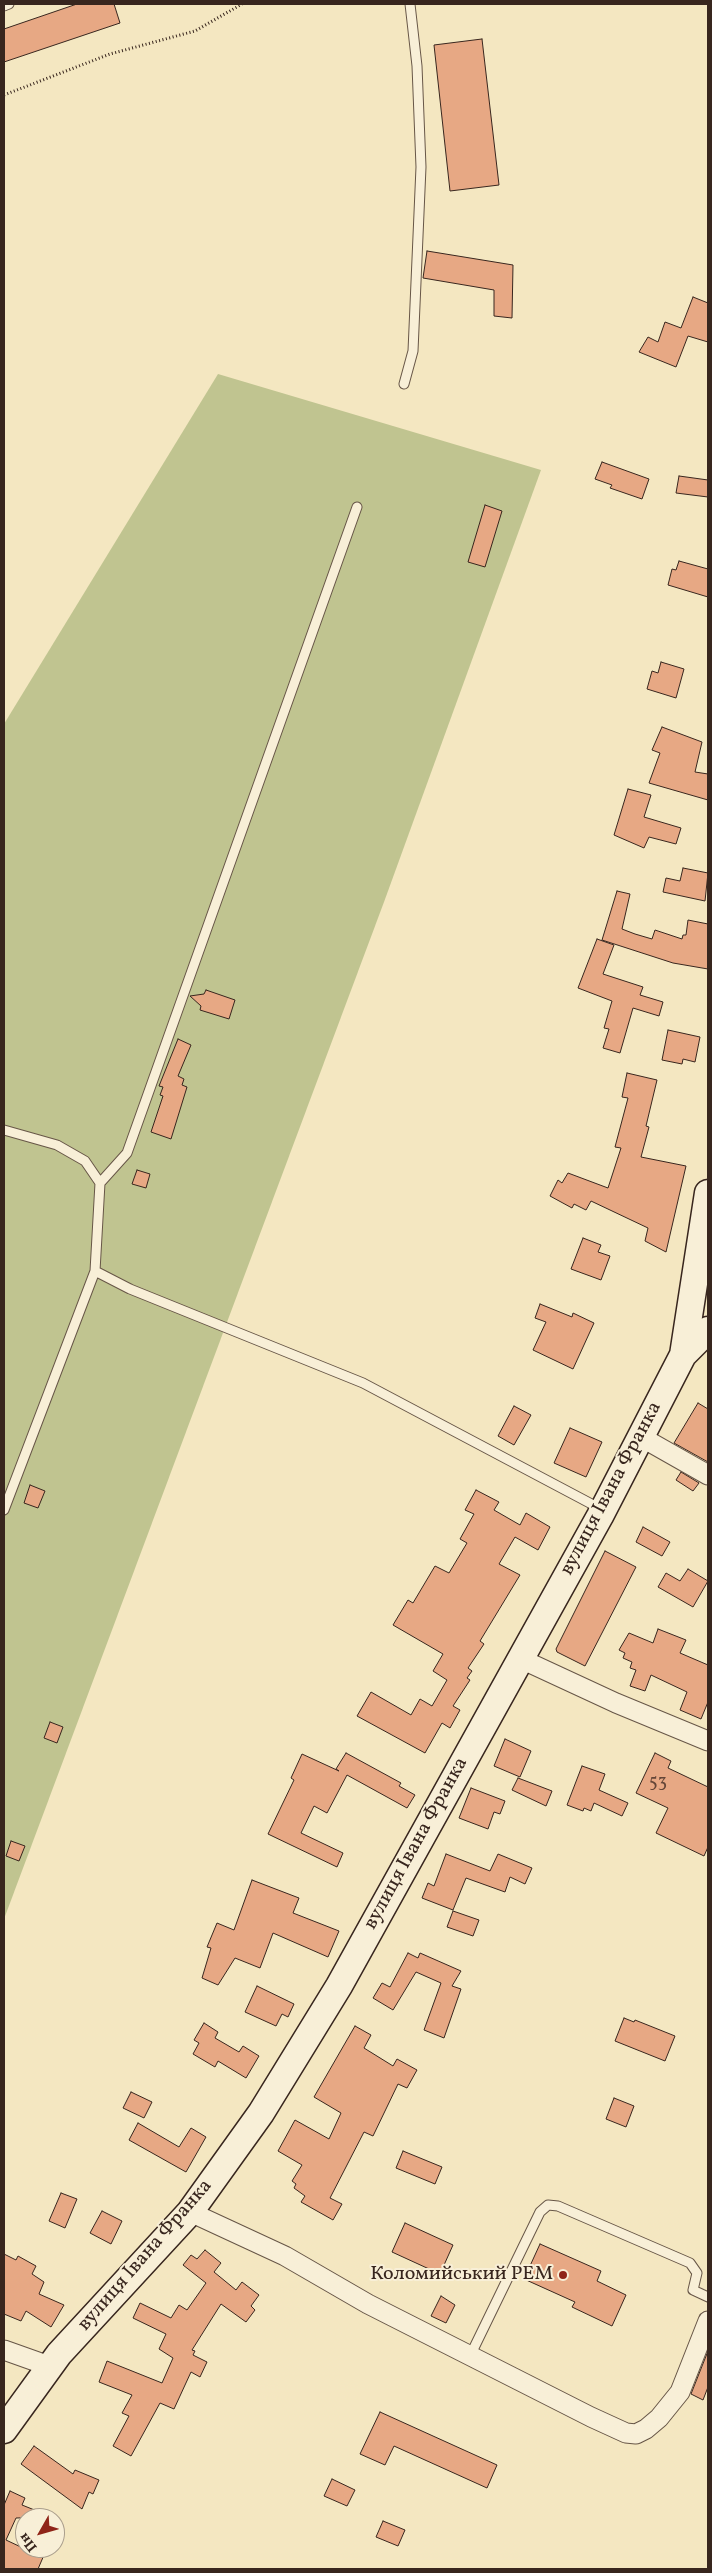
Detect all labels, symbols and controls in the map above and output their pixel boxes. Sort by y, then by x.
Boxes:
street label: вулиця Івана Франка [556,1398,668,1580]
street label: вулиця Івана Франка [360,1754,474,1934]
house number: 53 [649,1773,667,1795]
street label: вулиця Івана Франка [74,2175,218,2337]
place label: Коломийський РЕМ [370,2263,553,2287]
marker: Коломийський РЕМ [557,2269,569,2281]
north arrow [15,2508,65,2558]
text: Пн [15,2528,42,2556]

